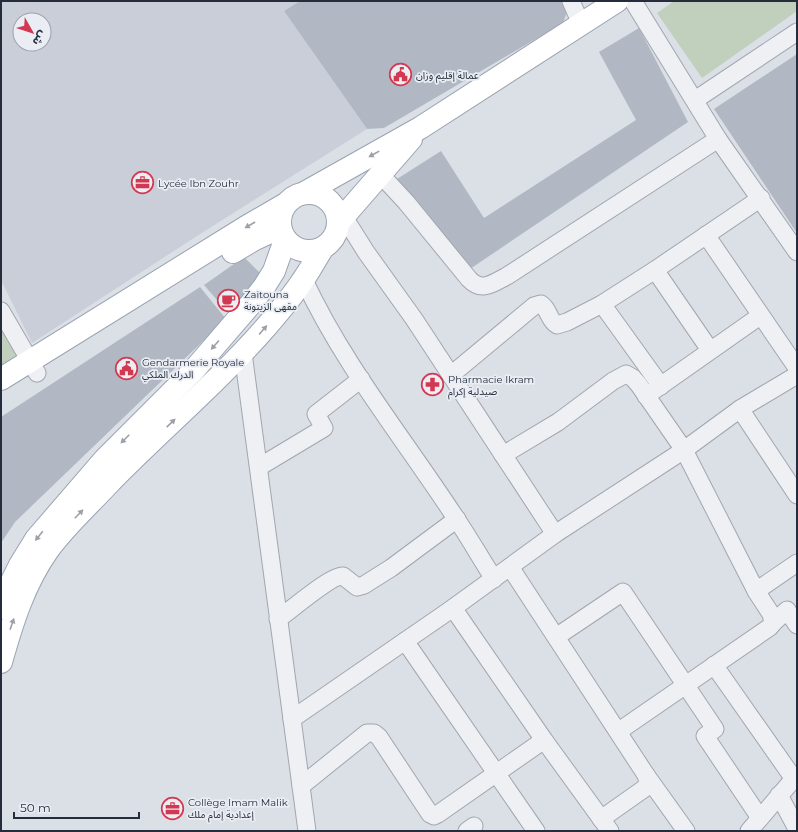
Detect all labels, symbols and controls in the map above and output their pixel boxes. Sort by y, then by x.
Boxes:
north arrow [12,12,52,52]
text: ش [30,28,50,49]
public building icon: عمالة إقليم وزان [388,62,414,88]
place label: عمالة إقليم وزان [416,69,479,83]
one-way arrow [368,151,380,158]
office icon: Lycée Ibn Zouhr [129,170,155,196]
place label: Lycée Ibn Zouhr [158,177,239,190]
one-way arrow [244,221,256,228]
cafe icon: Zaitouna مقهى الزيتونة [216,287,242,313]
place label: Zaitouna مقهى الزيتونة [244,288,297,313]
one-way arrow [258,325,267,336]
one-way arrow [210,340,220,350]
public building icon: Gendarmerie Royale الدرك الملكي [113,355,139,381]
place label: Gendarmerie Royale الدرك الملكي [142,356,244,382]
pharmacy icon: Pharmacie Ikram صيدلية إكرام [420,372,446,398]
place label: Pharmacie Ikram صيدلية إكرام [448,373,534,400]
one-way arrow [167,419,176,428]
one-way arrow [120,434,130,444]
one-way arrow [74,509,84,519]
one-way arrow [34,531,43,541]
one-way arrow [9,618,15,630]
scale bar [14,794,139,820]
office icon: Collège Imam Malik إعدادية إمام ملك [160,795,186,821]
place label: Collège Imam Malik إعدادية إمام ملك [188,796,288,823]
text: 50 m [20,800,51,815]

